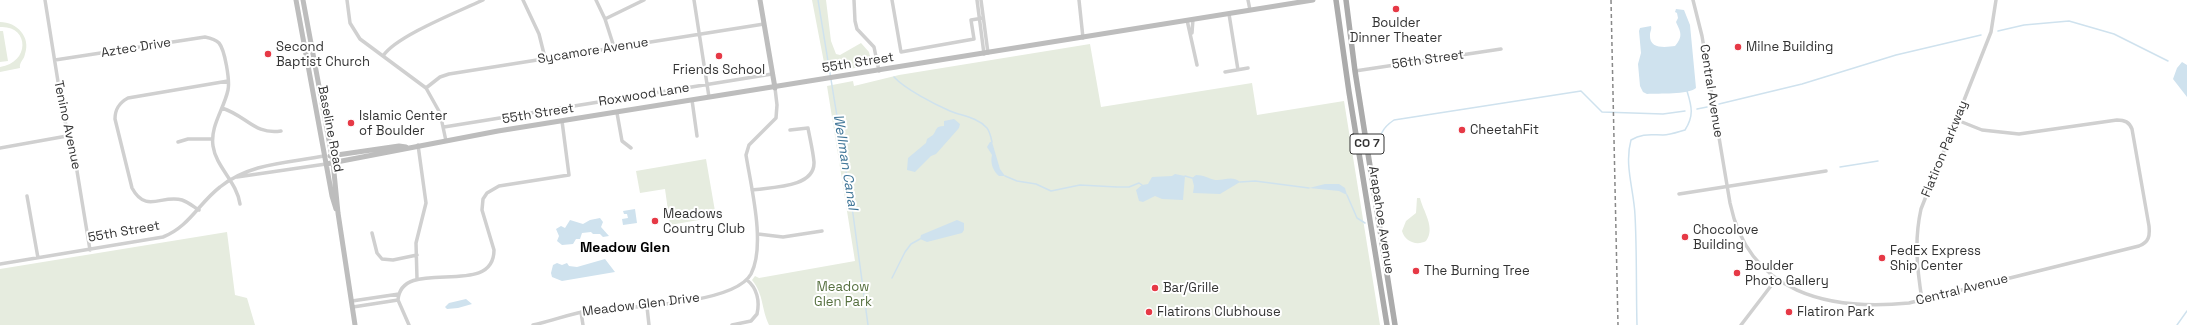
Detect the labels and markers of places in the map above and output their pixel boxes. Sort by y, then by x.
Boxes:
marker: Boulder Dinner Theater [1391,4,1401,14]
place label: Boulder Dinner Theater [1350,15,1442,46]
place label: Second Baptist Church [276,39,370,70]
place label: Milne Building [1746,39,1833,55]
marker: Milne Building [1733,42,1743,52]
marker: Second Baptist Church [263,49,273,59]
marker: Friends School [714,51,724,61]
place label: Friends School [673,62,765,78]
place label: Islamic Center of Boulder [359,108,447,139]
marker: Islamic Center of Boulder [346,118,356,128]
place label: CheetahFit [1470,122,1539,138]
marker: CheetahFit [1457,125,1467,135]
place label: Meadows Country Club [663,206,745,237]
marker: Meadows Country Club [650,216,660,226]
place label: Chocolove Building [1693,222,1759,253]
marker: Chocolove Building [1680,232,1690,242]
place label: FedEx Express Ship Center [1890,243,1981,274]
marker: FedEx Express Ship Center [1877,253,1887,263]
place label: Boulder Photo Gallery [1745,258,1829,289]
place label: The Burning Tree [1424,263,1530,279]
marker: The Burning Tree [1411,266,1421,276]
marker: Boulder Photo Gallery [1732,268,1742,278]
place label: Bar/Grille [1163,280,1219,296]
marker: Bar/Grille [1150,283,1160,293]
place label: Flatirons Clubhouse [1157,304,1281,320]
place label: Flatiron Park [1797,304,1874,320]
marker: Flatirons Clubhouse [1144,307,1154,317]
marker: Flatiron Park [1784,307,1794,317]

